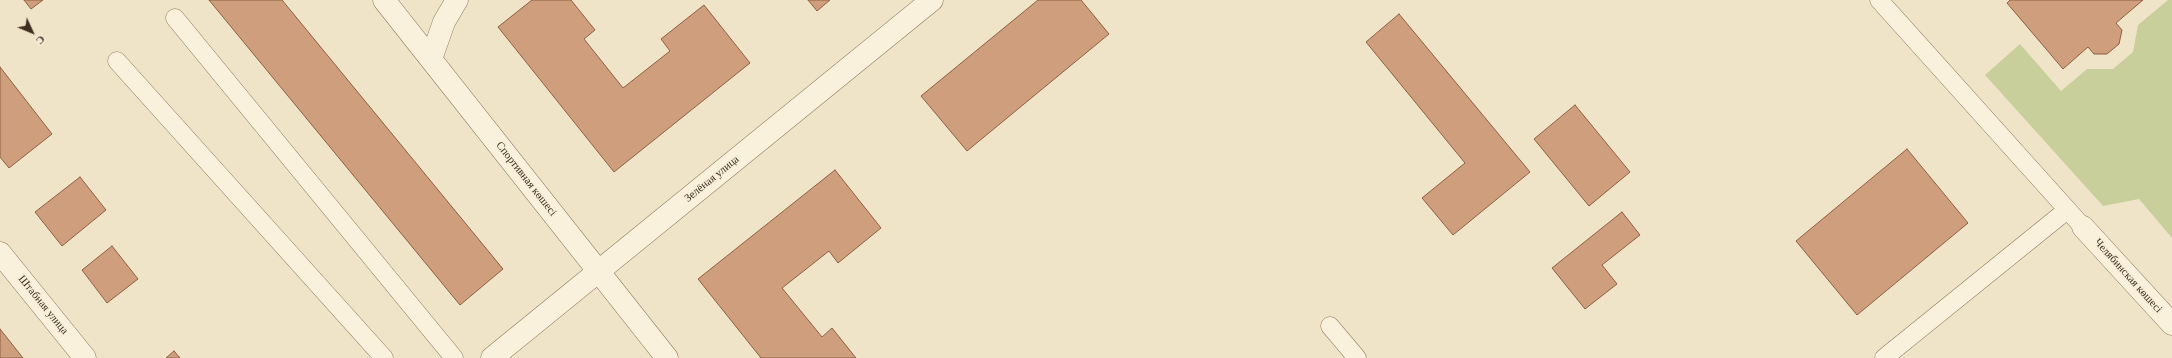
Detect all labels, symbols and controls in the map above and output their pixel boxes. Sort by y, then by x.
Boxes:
north arrow [12,12,52,52]
text: С [34,33,48,47]
street label: Спортивная көшесі [493,139,559,219]
street label: Зелёная улица [682,153,742,205]
street label: Челябинская көшесі [2091,236,2165,316]
street label: Штабная улица [15,273,71,337]

